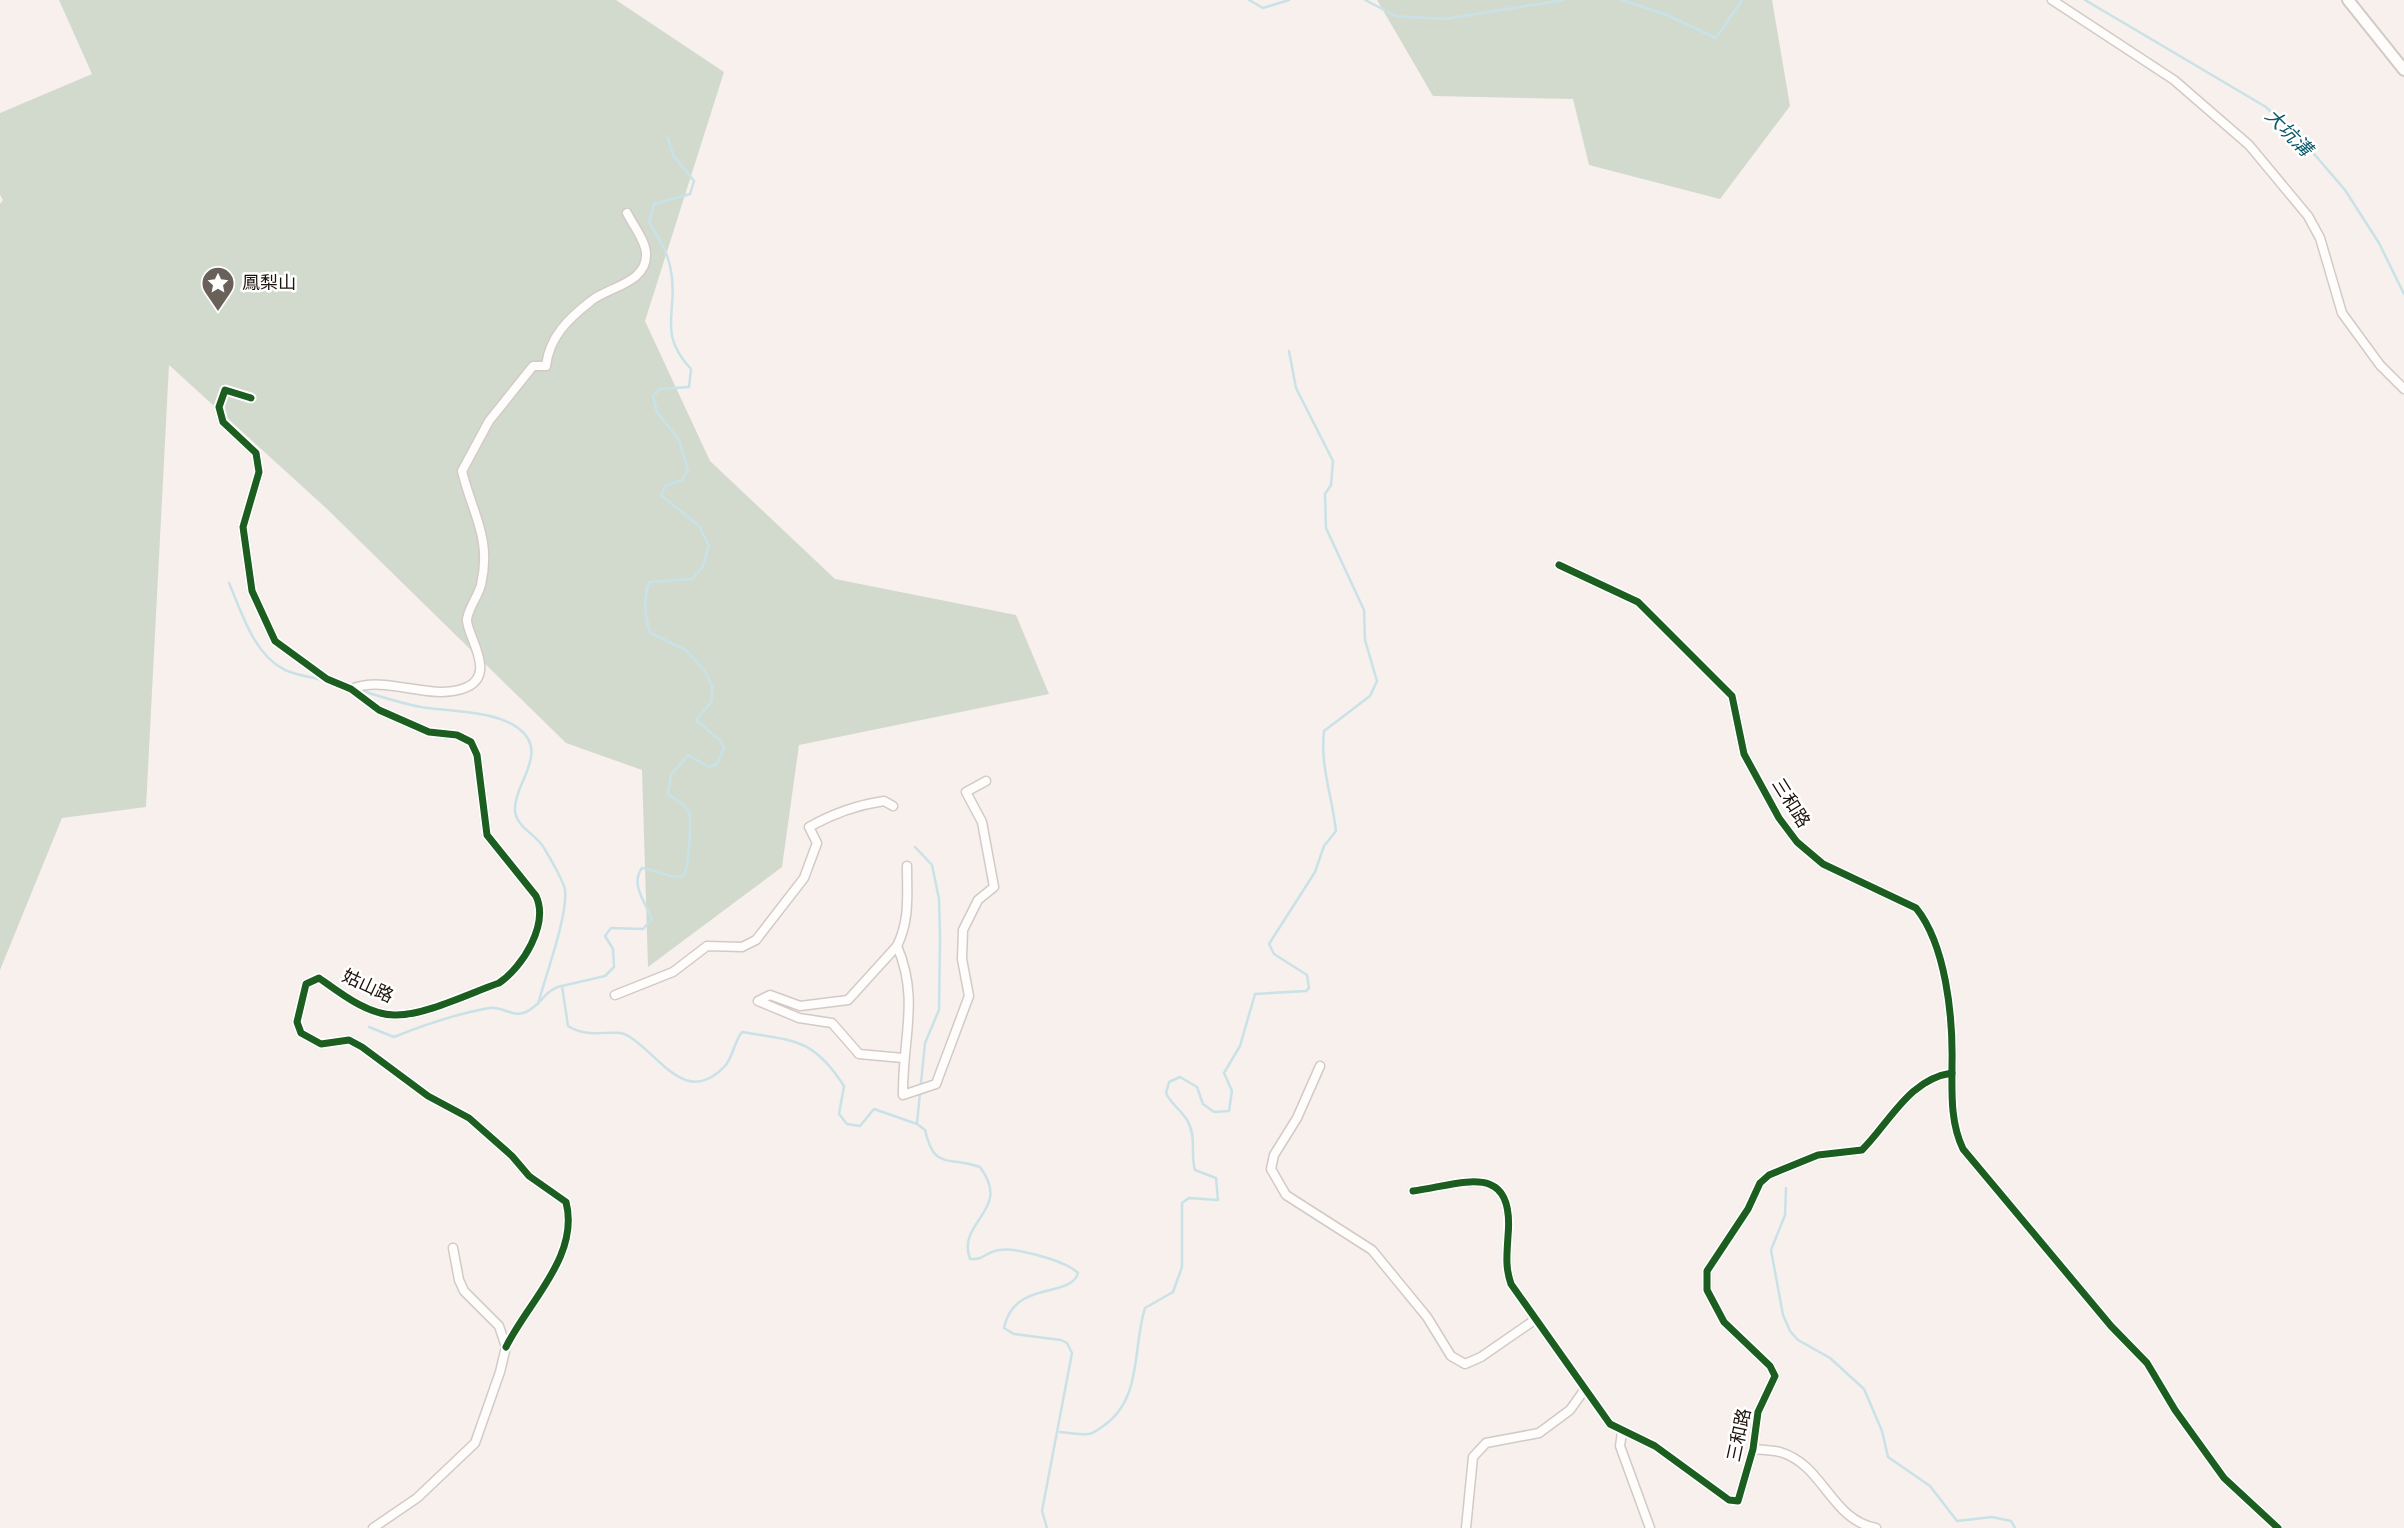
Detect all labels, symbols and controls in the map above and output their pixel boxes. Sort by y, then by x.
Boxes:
water label: 大坑溝 [2261,104,2319,162]
place icon: 鳳梨山 [199,264,237,313]
place label: 鳳梨山 [242,272,296,293]
street label: 三和路 [1768,774,1815,831]
street label: 姑山路 [339,965,397,1006]
street label: 三和路 [1723,1406,1754,1463]

